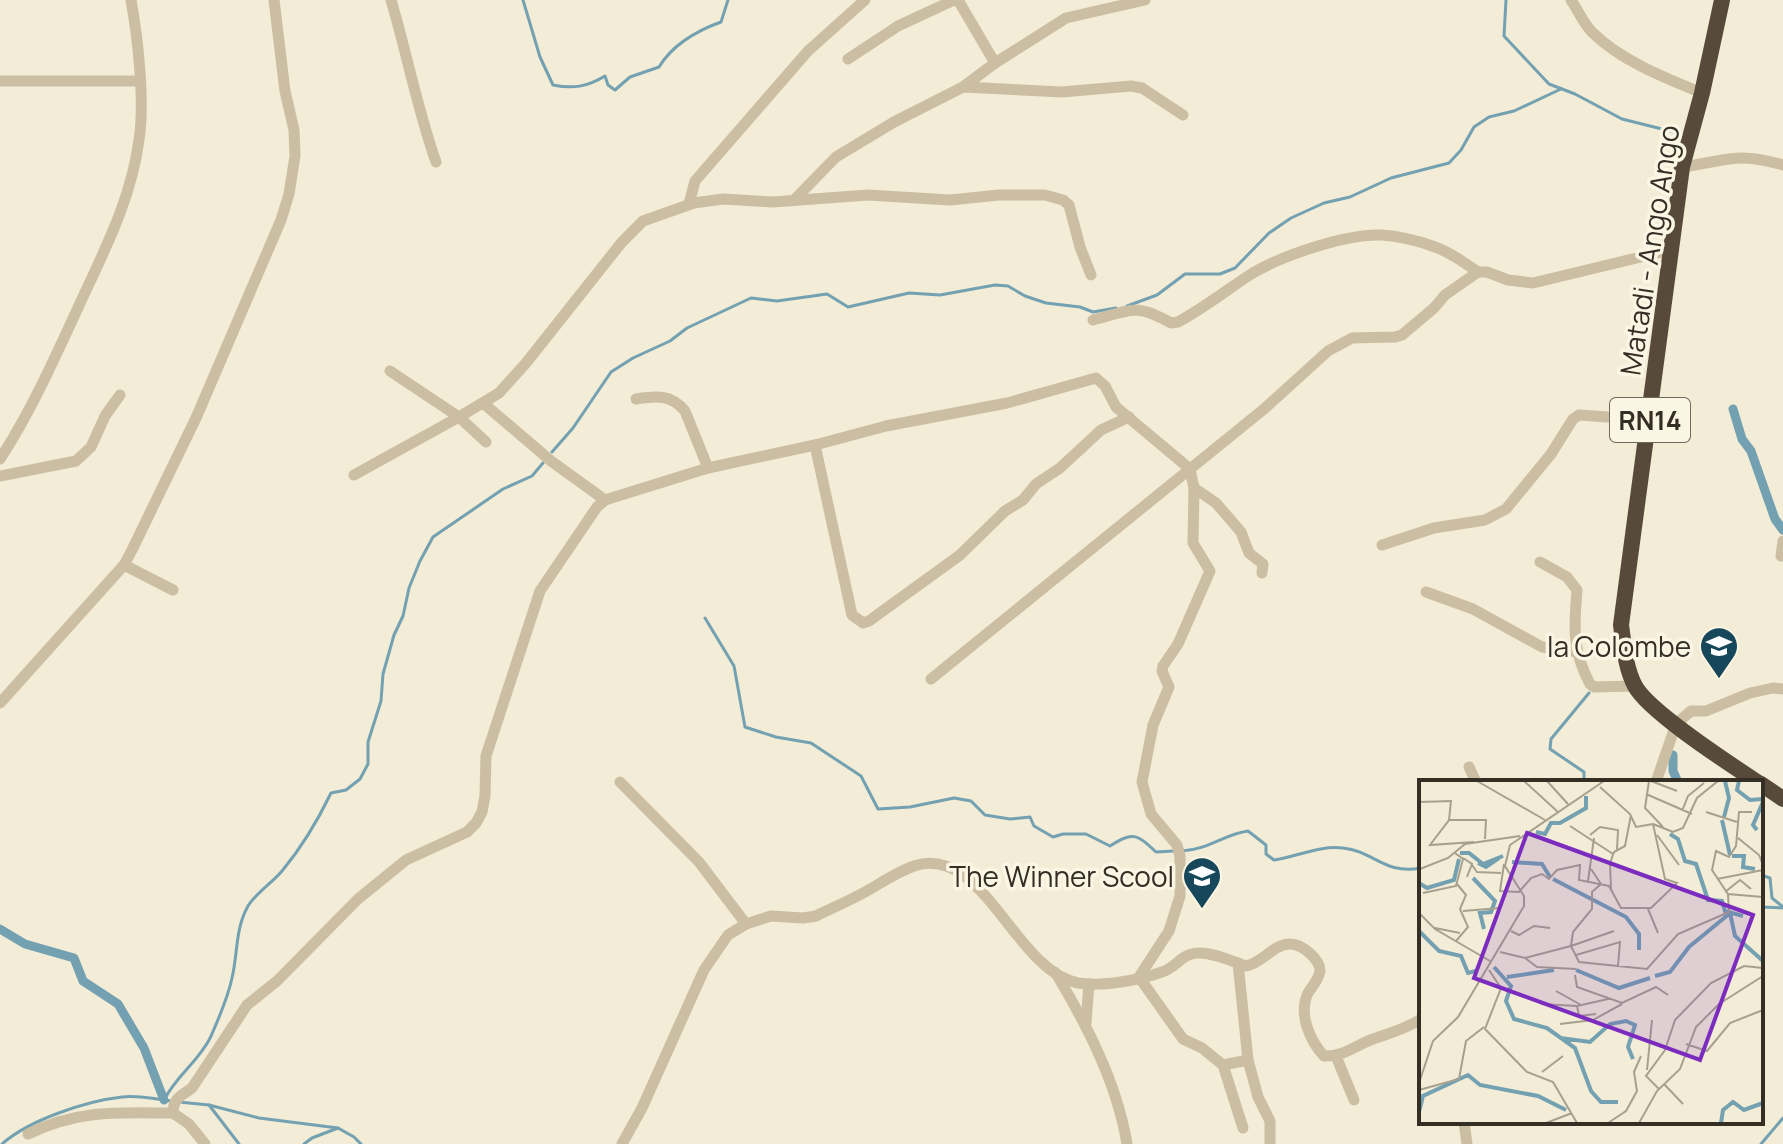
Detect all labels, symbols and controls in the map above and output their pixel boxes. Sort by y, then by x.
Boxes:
street label: Matadi - Ango Ango [1610,122,1688,378]
road number: RN14 [1610,398,1690,442]
school or university icon: la Colombe [1698,625,1740,680]
place label: la Colombe [1547,627,1691,665]
inset map [1419,780,1763,1124]
school or university icon: The Winner Scool [1181,855,1223,910]
place label: The Winner Scool [949,857,1174,895]

